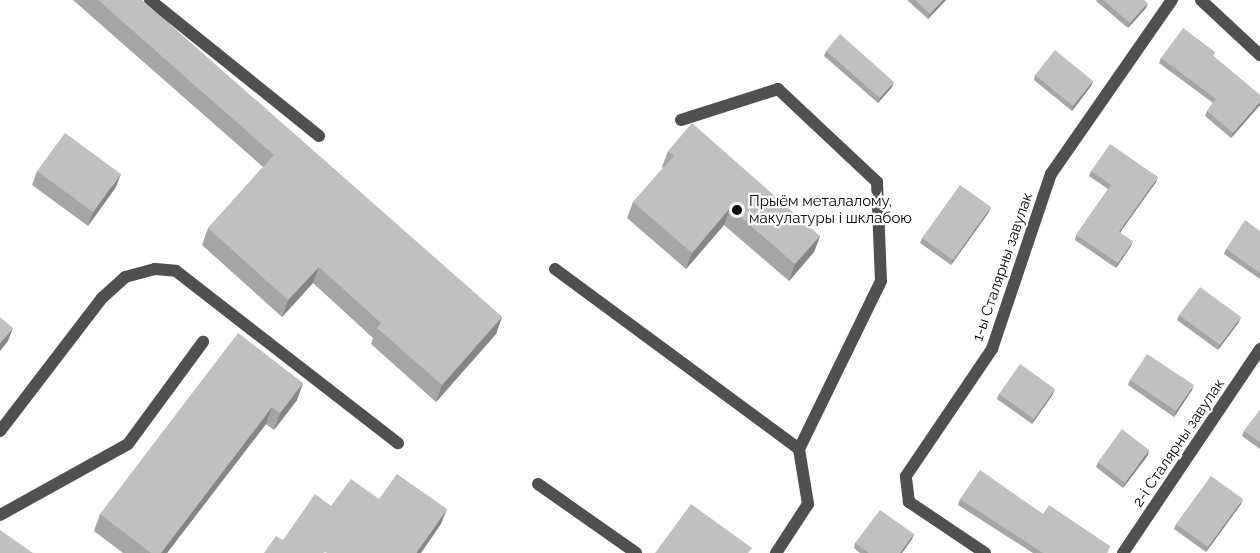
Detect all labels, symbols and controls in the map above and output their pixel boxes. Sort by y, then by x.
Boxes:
street label: 1-ы Сталярны завулак [969,190,1037,344]
place label: Прыём металалому, макулатуры і шклабою [749,192,912,227]
marker: Прыём металалому, макулатуры і шклабою [730,203,744,217]
street label: 2-і Сталярны завулак [1129,375,1229,511]

